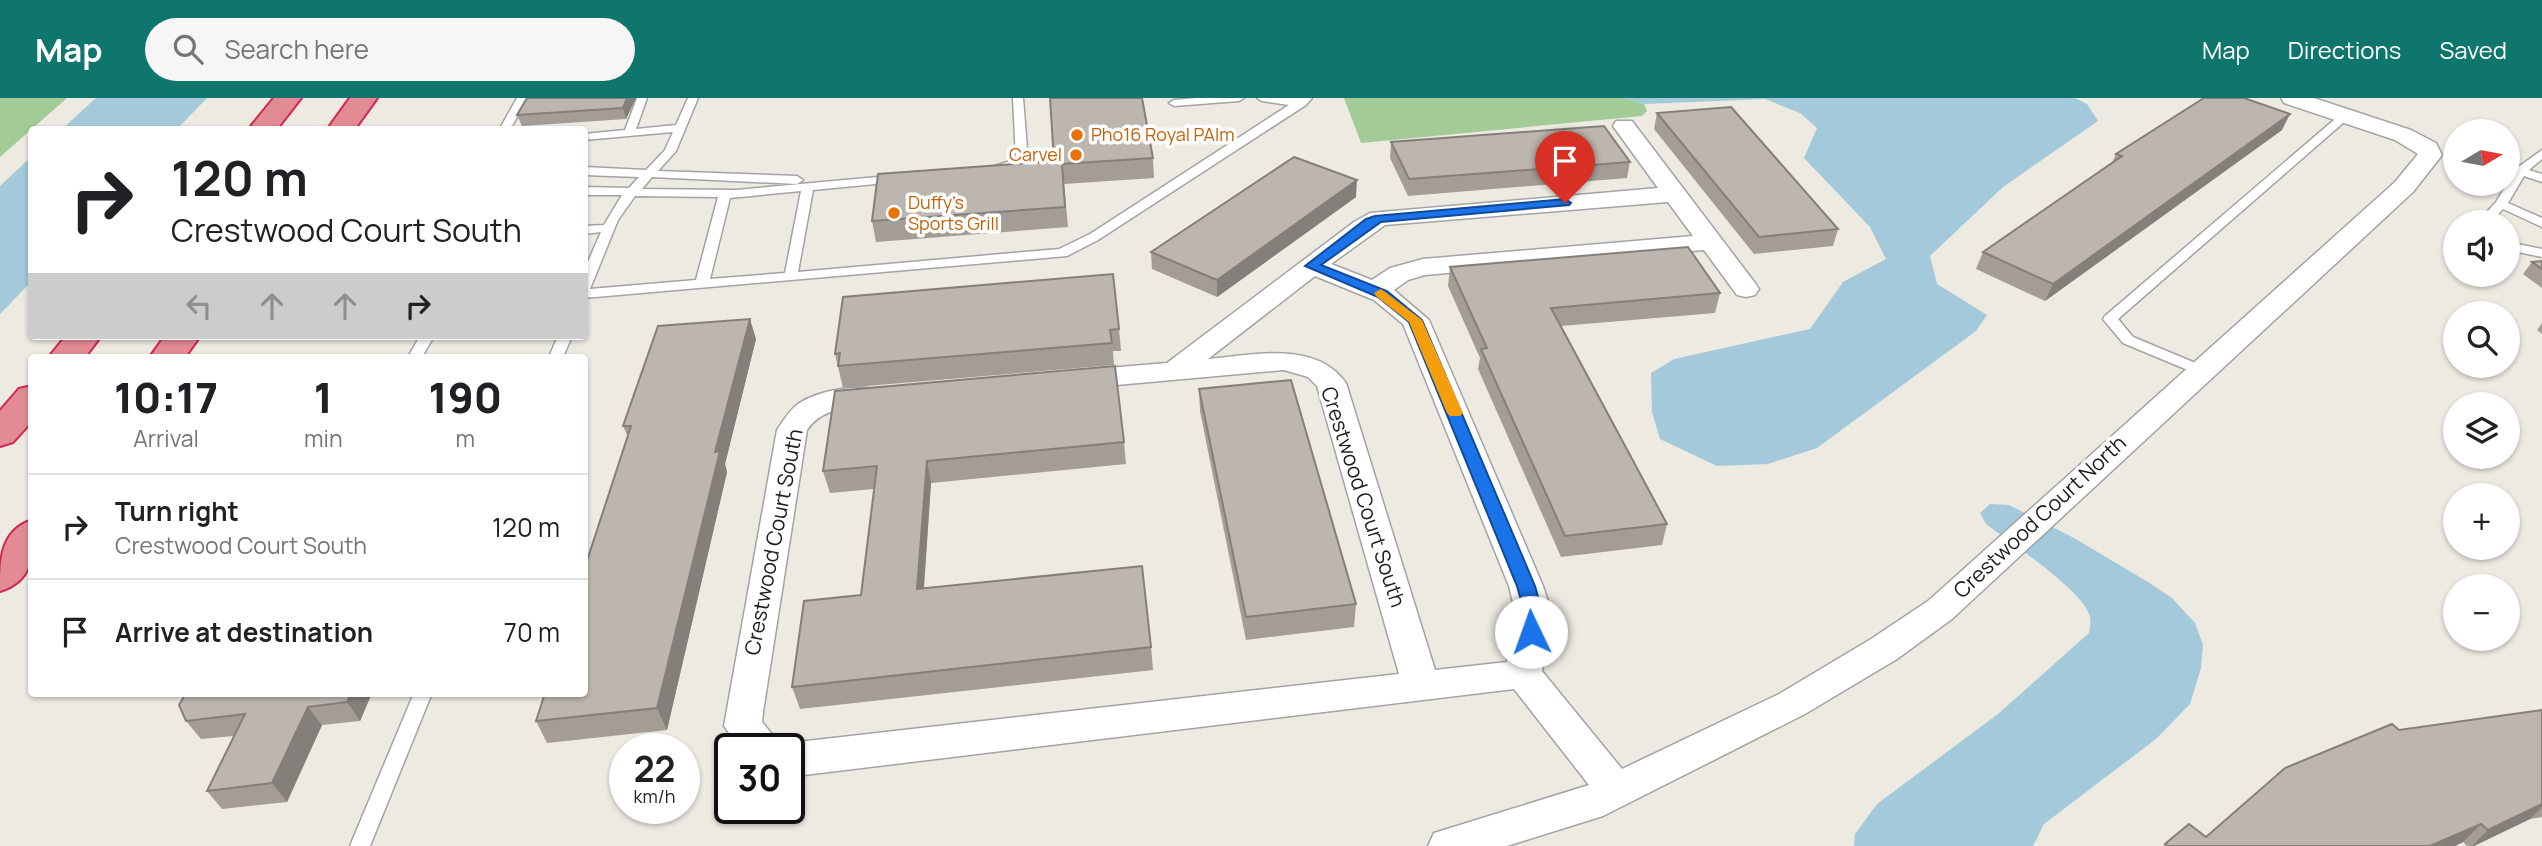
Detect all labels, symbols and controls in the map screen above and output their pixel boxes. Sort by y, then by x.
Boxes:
search box [145,18,635,81]
text: Map [35,27,103,72]
icon: search [169,30,207,68]
text: Search here [225,31,369,67]
text: Map [2202,33,2250,66]
text: Directions [2288,33,2401,66]
text: Saved [2439,33,2507,66]
north arrow [2443,119,2520,196]
map controls [2443,119,2520,651]
place label: Pho16 Royal PAlm [1091,122,1234,146]
marker: Pho16 Royal PAlm [1069,127,1085,143]
pin [1535,131,1595,203]
place label: Carvel [1009,142,1062,166]
icon: arrive [1546,142,1584,180]
text: 120 m [171,144,308,211]
marker: Carvel [1068,147,1084,163]
icon: right [56,154,147,245]
place label: Duffy's Sports Grill [908,190,999,235]
marker: Duffy's Sports Grill [886,205,902,221]
text: Crestwood Court South [171,208,522,252]
button: sound [2443,210,2520,287]
icon: left [180,287,218,325]
icon: ahead [253,287,291,325]
icon: ahead [326,287,364,325]
icon: right [399,287,437,325]
button: search [2443,301,2520,378]
text: 10:17 [114,368,218,426]
text: 1 [314,368,333,426]
text: 190 [429,368,502,426]
street label: Crestwood Court South [1315,383,1413,610]
button: layers [2443,392,2520,469]
text: Arrival [133,422,199,454]
text: min [304,422,343,454]
text: m [456,422,475,454]
street label: Crestwood Court South [737,426,809,657]
street label: Crestwood Court North [1947,429,2132,604]
button: + [2443,483,2520,560]
text: Turn right [115,493,239,529]
icon: right [56,508,94,546]
text: 120 m [492,509,560,545]
text: Crestwood Court South [115,529,367,561]
button: − [2443,574,2520,651]
position arrow [1494,595,1568,669]
icon: arrive [56,613,94,651]
text: Arrive at destination [115,614,373,650]
text: 70 m [504,614,560,650]
speed limit sign: 30 [714,733,805,824]
text: 22 [634,745,675,793]
text: km/h [634,784,675,808]

